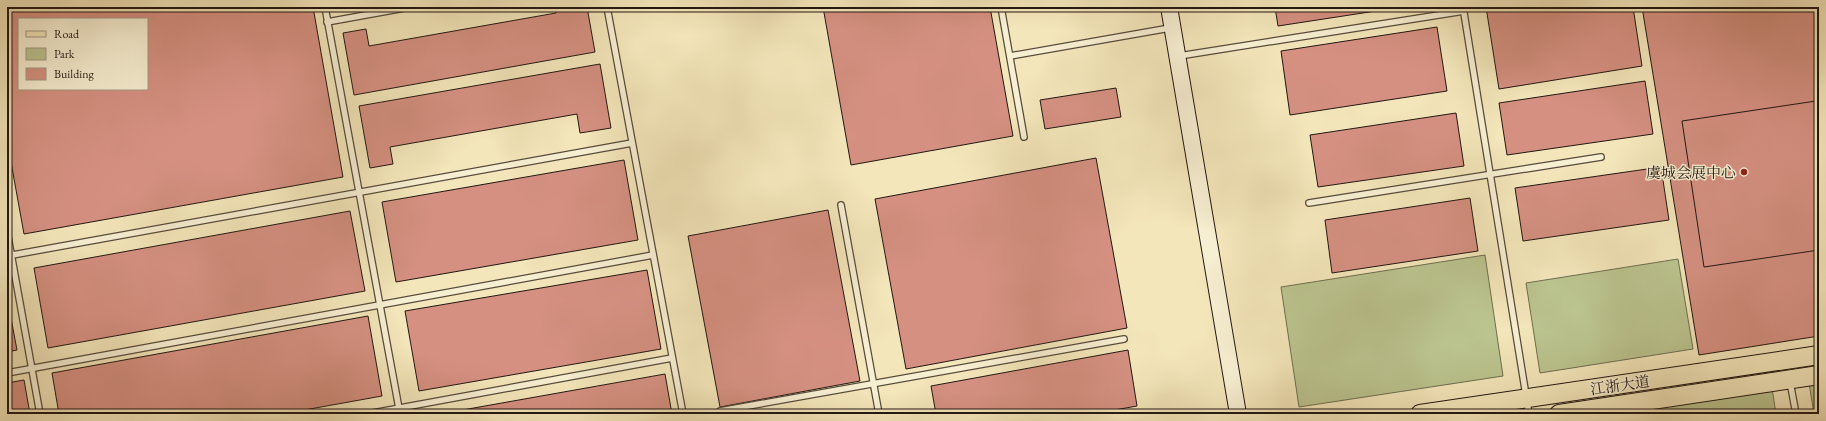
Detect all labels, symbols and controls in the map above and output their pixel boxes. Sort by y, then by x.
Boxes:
legend [18,18,148,90]
text: Road [54,26,80,42]
text: Park [54,46,75,62]
text: Building [54,66,95,82]
place label: 虞城会展中心 [1646,163,1736,182]
marker: 虞城会展中心 [1739,167,1749,177]
street label: 江浙大道 [1589,371,1651,399]

